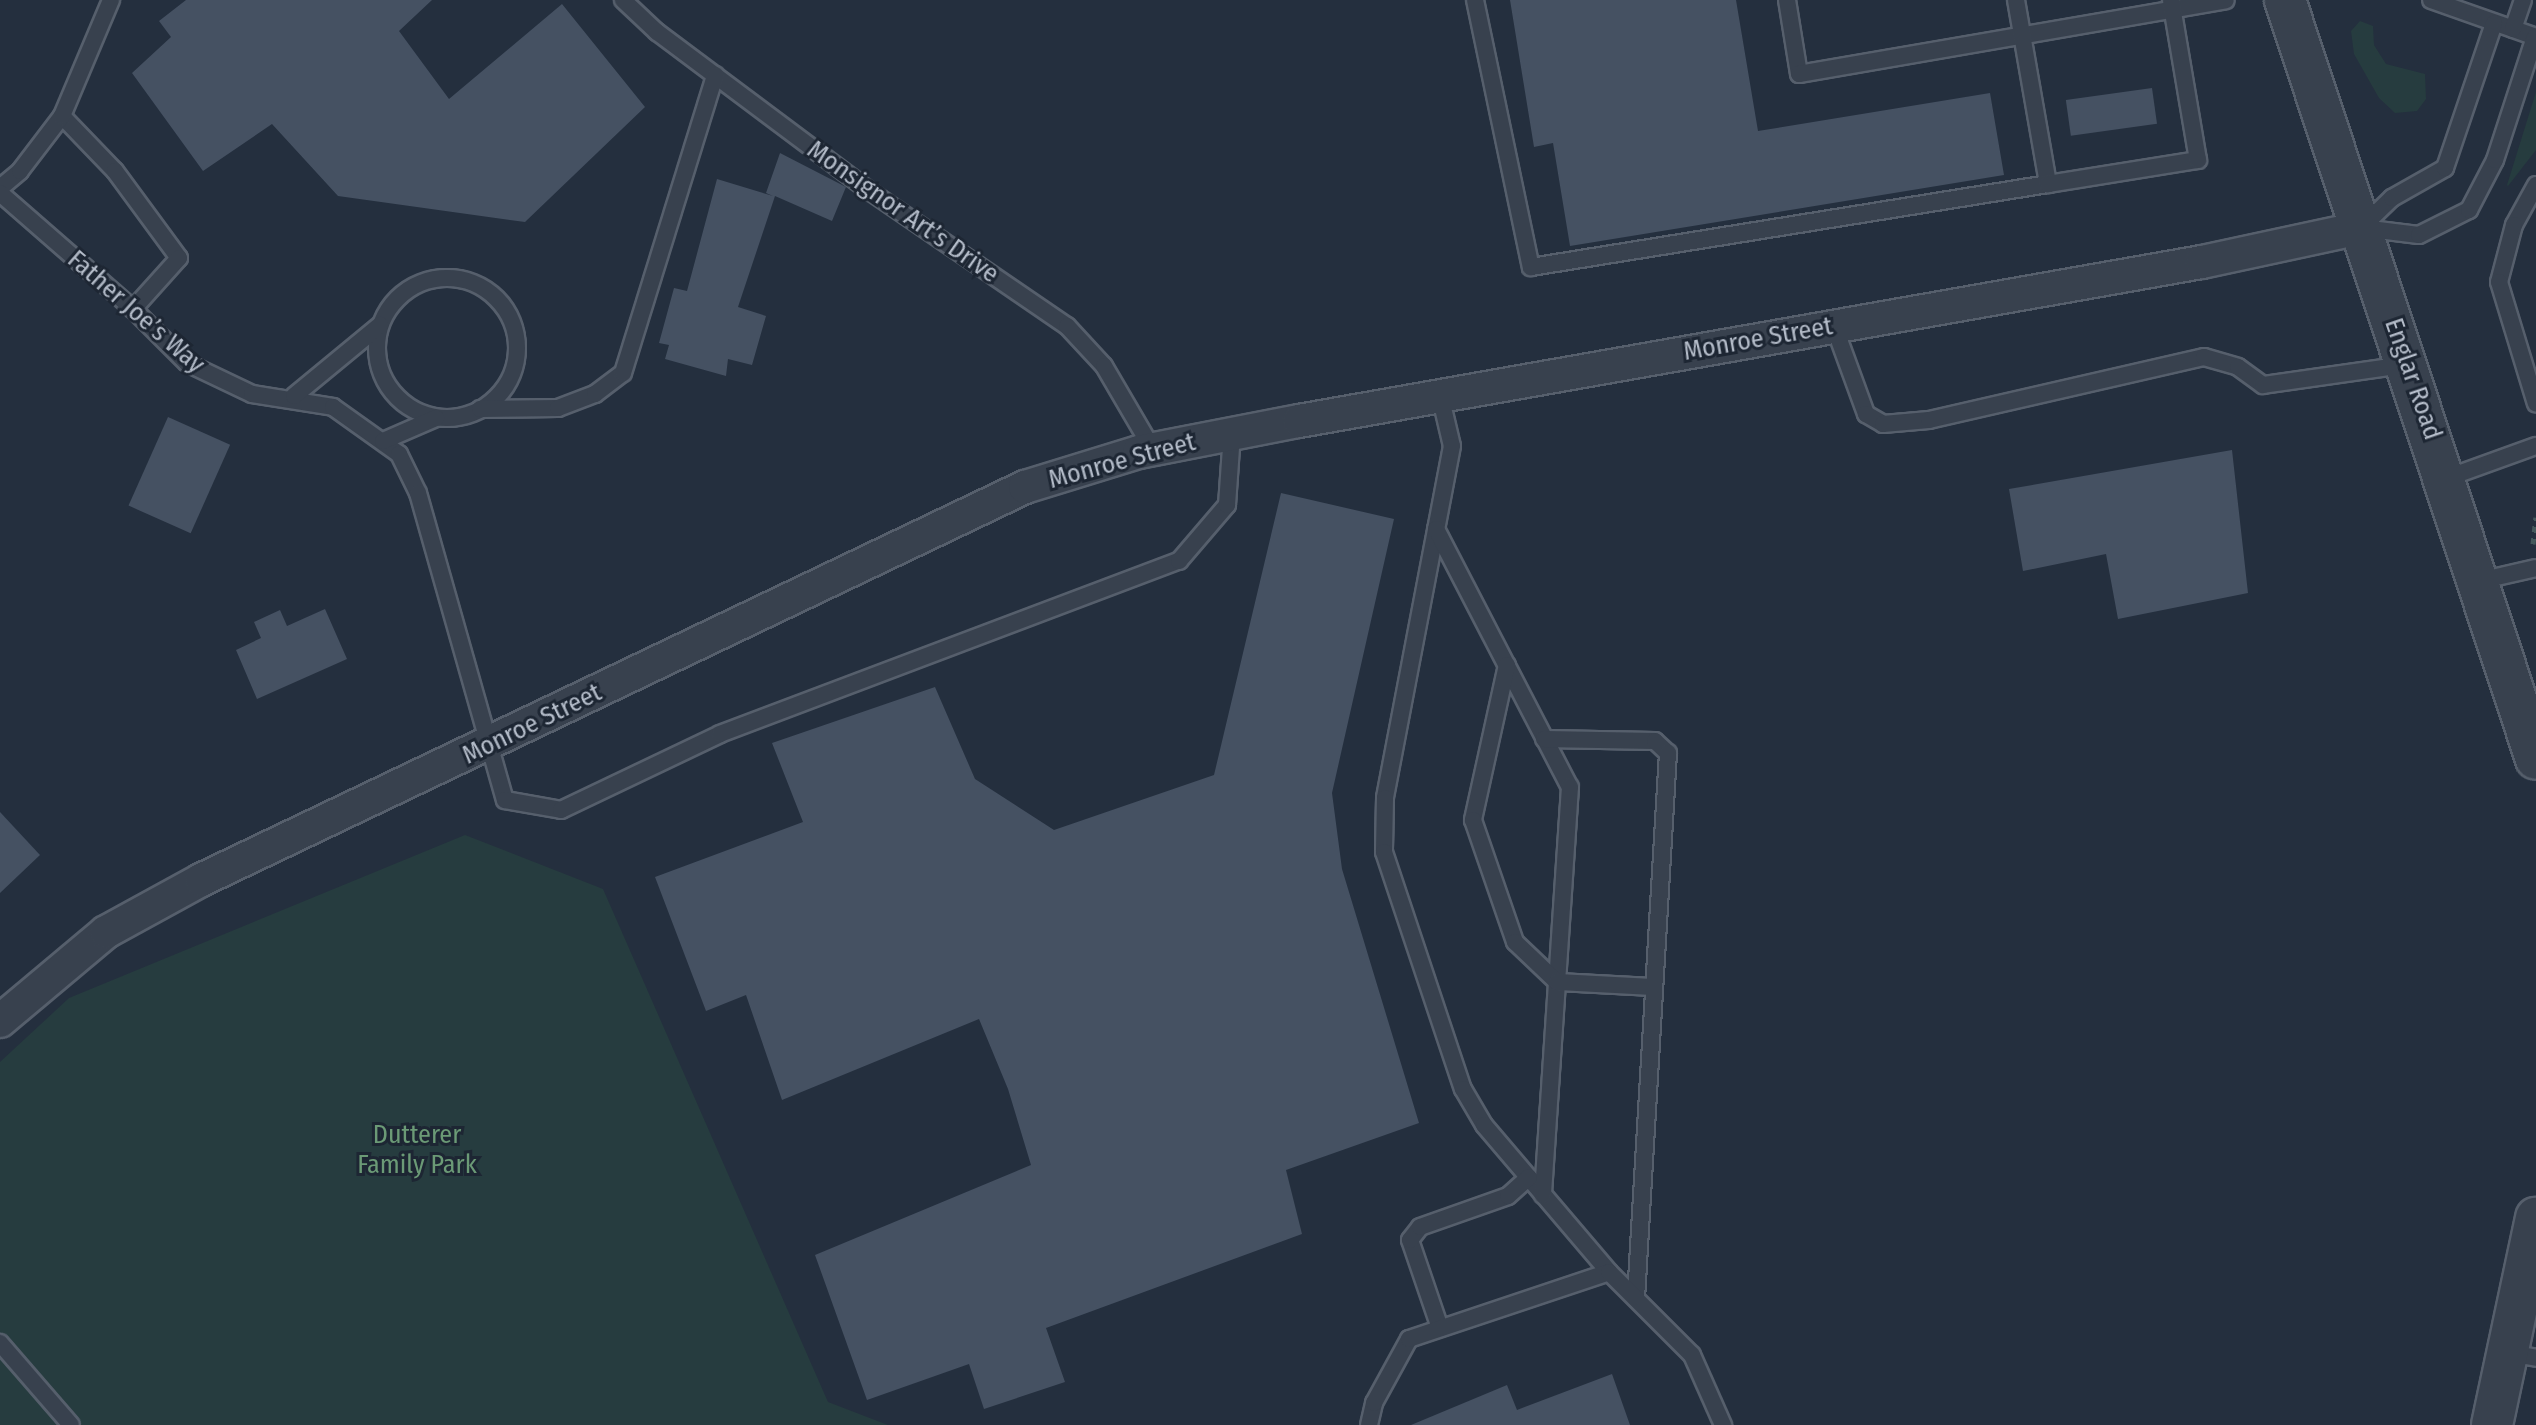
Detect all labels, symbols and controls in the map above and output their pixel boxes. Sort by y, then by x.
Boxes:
street label: Monsignor Art’s Drive [801,134,1005,290]
street label: Father Joe’s Way [61,244,211,380]
street label: Monroe Street [1681,311,1835,367]
street label: Englar Road [2378,314,2448,444]
street label: Monroe Street [1045,426,1199,496]
street label: Monroe Street [457,677,607,771]
park label: Dutterer Family Park [357,1119,477,1180]

